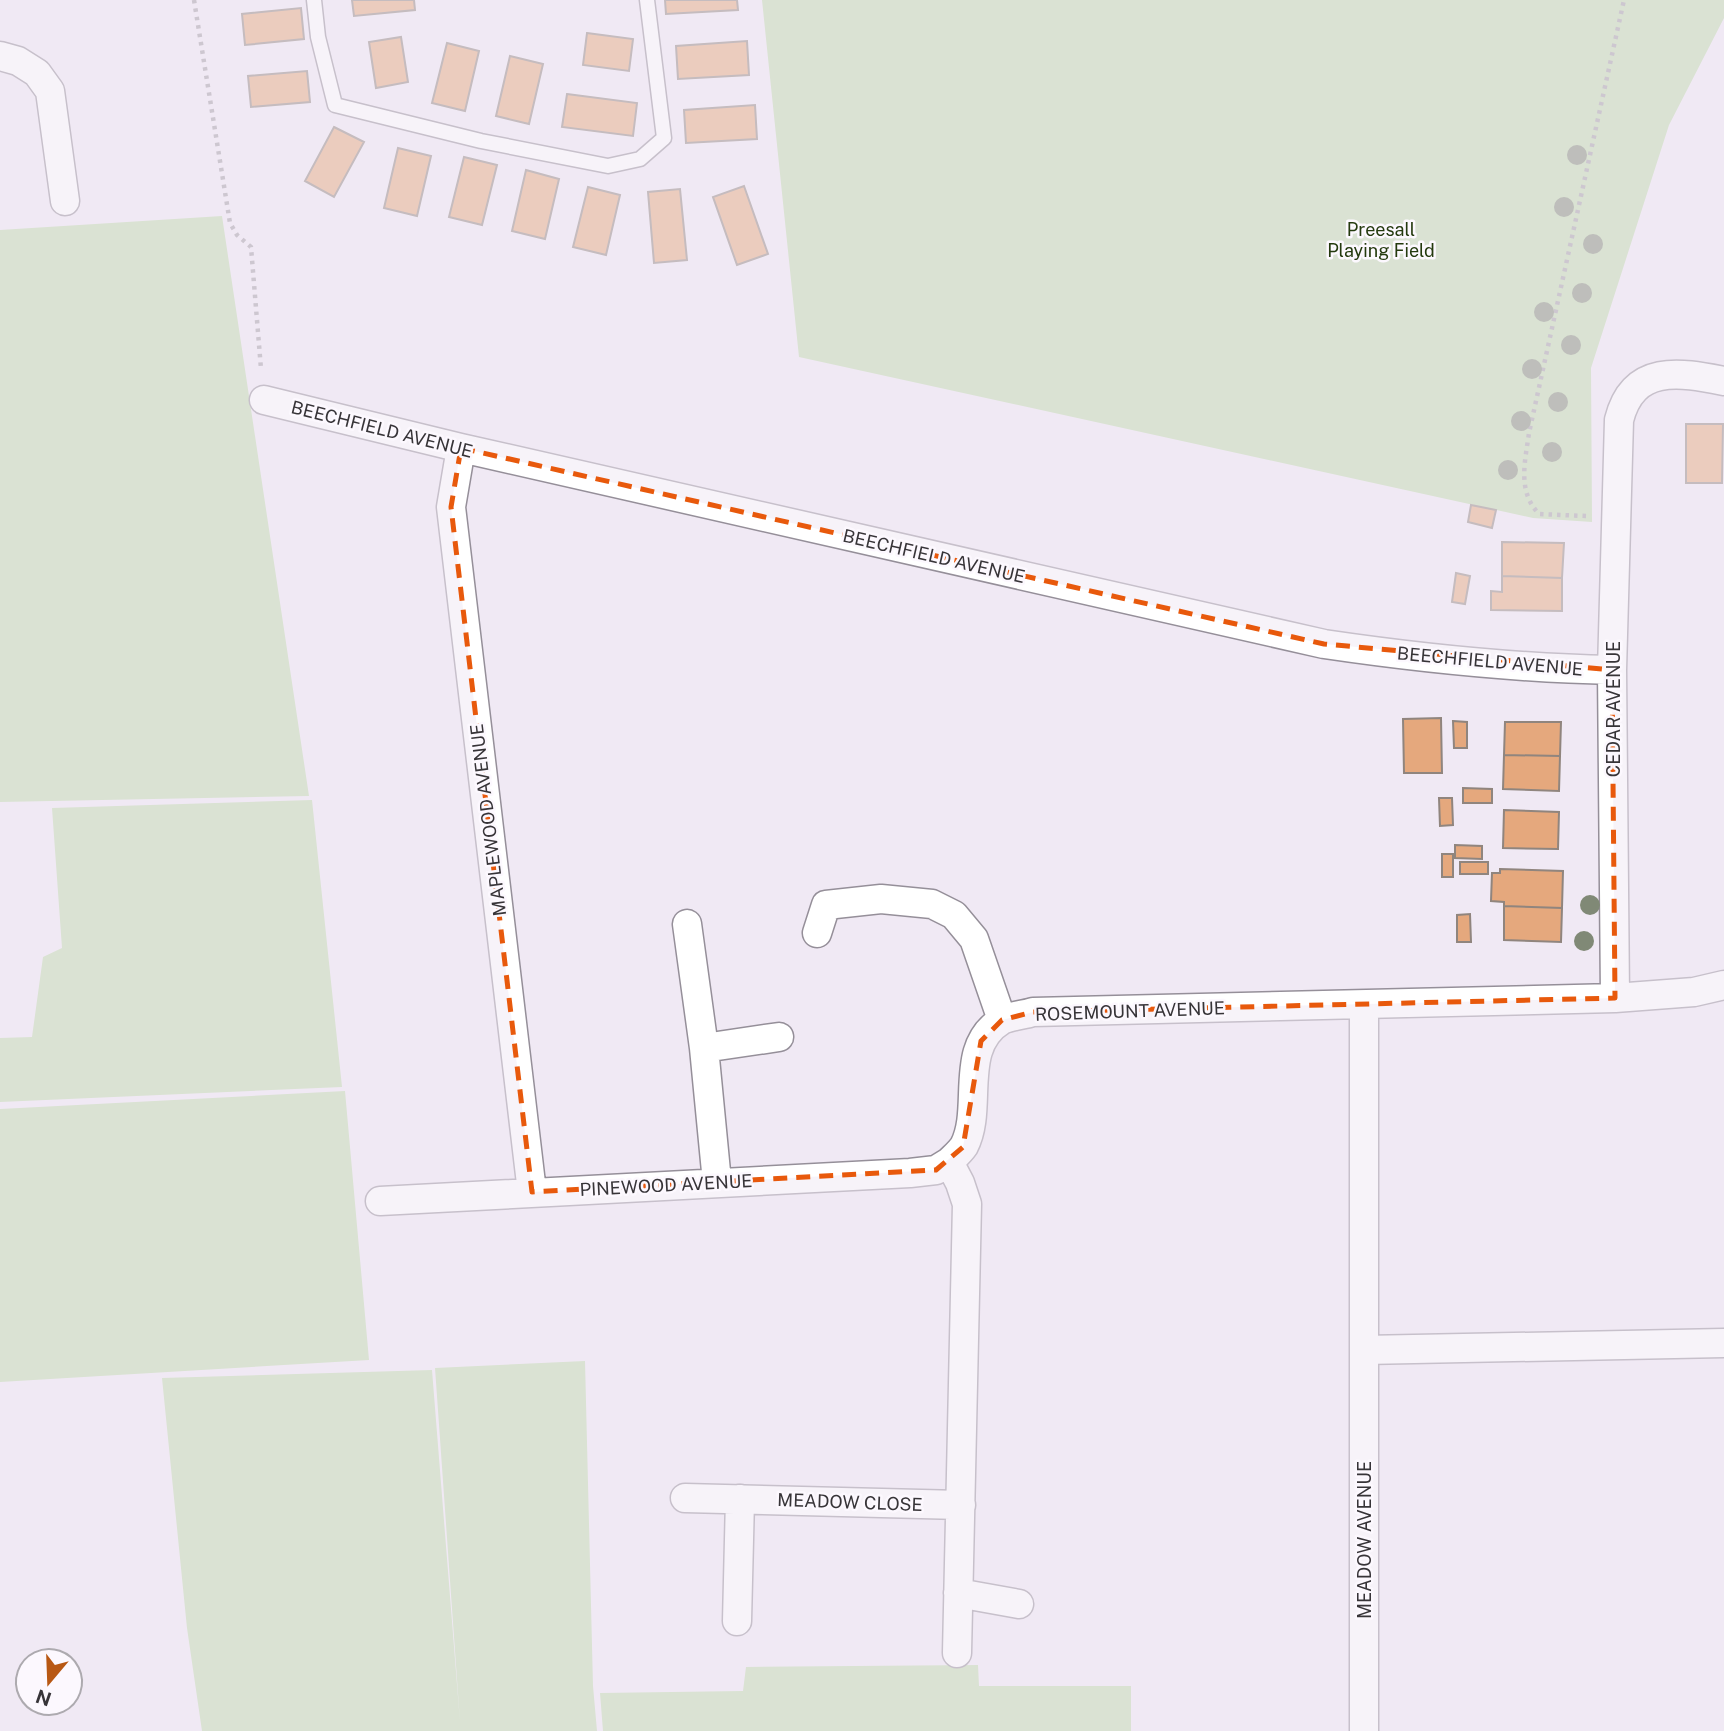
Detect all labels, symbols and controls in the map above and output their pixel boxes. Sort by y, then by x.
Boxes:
park label: Preesall Playing Field [1327,219,1435,261]
street label: BEECHFIELD AVENUE [289,396,475,462]
street label: BEECHFIELD AVENUE [841,525,1027,587]
street label: CEDAR AVENUE [1603,641,1624,777]
street label: BEECHFIELD AVENUE [1396,642,1584,680]
street label: MAPLEWOOD AVENUE [466,723,510,917]
street label: ROSEMOUNT AVENUE [1035,997,1225,1025]
street label: PINEWOOD AVENUE [579,1170,753,1200]
street label: MEADOW AVENUE [1354,1461,1375,1619]
street label: MEADOW CLOSE [777,1489,923,1515]
north arrow [14,1647,84,1717]
text: N [33,1685,54,1711]

